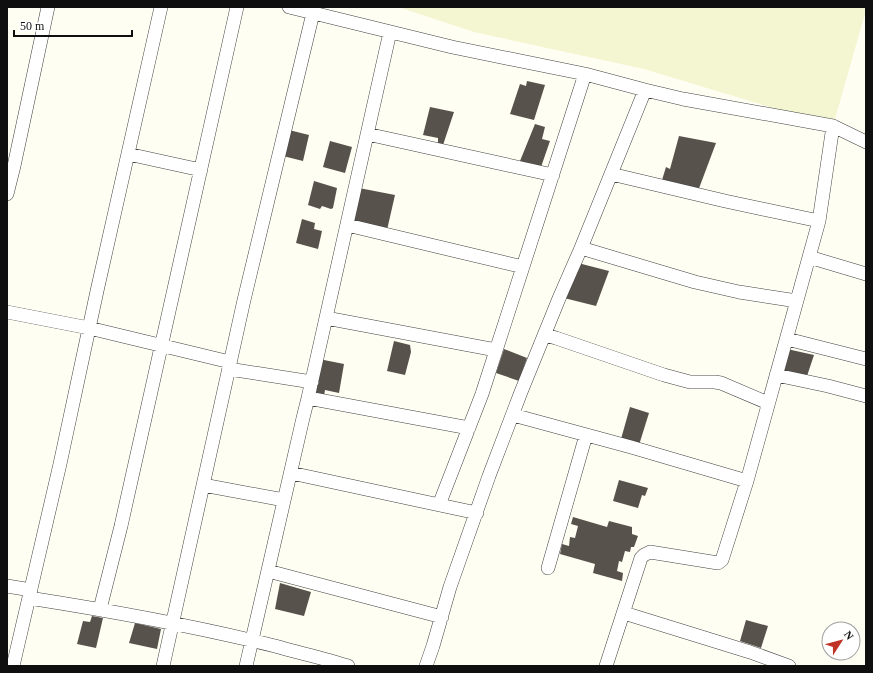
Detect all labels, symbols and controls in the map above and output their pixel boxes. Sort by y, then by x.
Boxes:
scale bar [14,12,132,38]
text: 50 m [20,19,45,33]
north arrow [821,621,861,661]
text: N [842,628,856,642]

